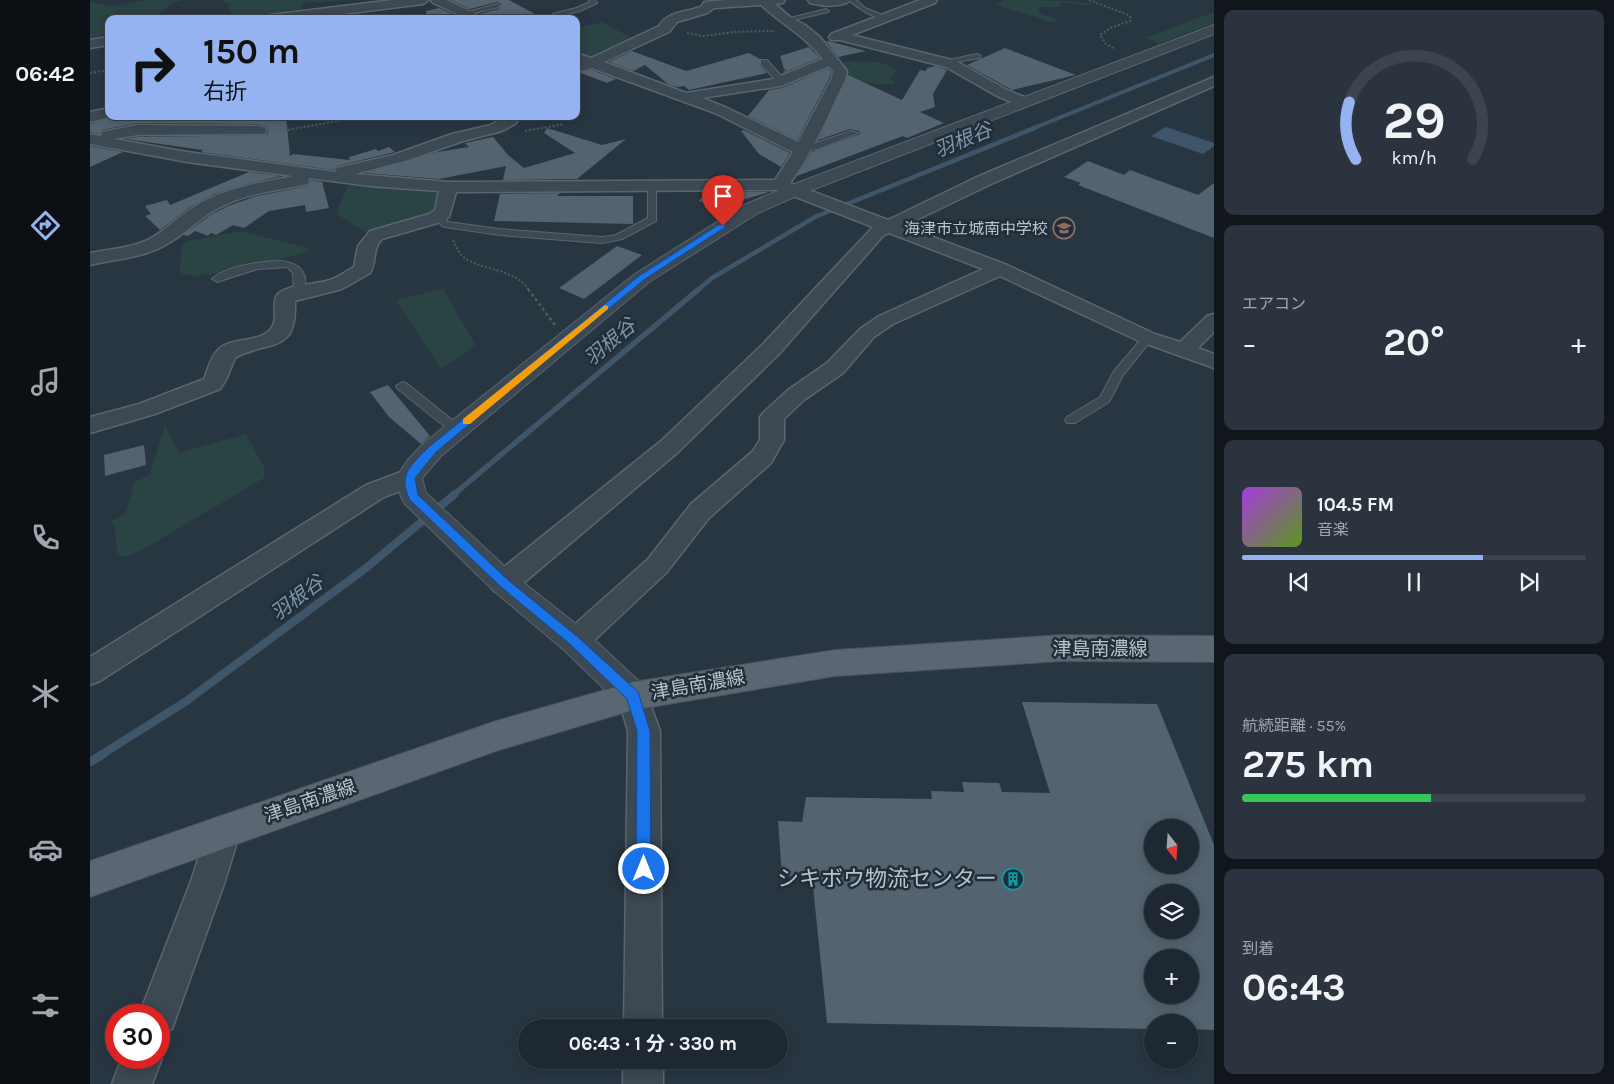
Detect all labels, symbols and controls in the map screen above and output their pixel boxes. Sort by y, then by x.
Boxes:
text: 150 m [203,31,300,72]
icon: right [120,35,185,100]
text: 06:42 [15,61,75,87]
text: 右折 [203,79,247,105]
text: 29 [1382,90,1446,151]
water label: 羽根谷 [931,117,997,162]
text: km/h [1391,148,1437,169]
pin [702,175,744,226]
icon: arrive [709,182,737,210]
icon: directions [28,208,63,243]
school or university icon: 海津市立城南中学校 [1052,216,1076,240]
place label: 海津市立城南中学校 [904,219,1048,238]
text: エアコン [1242,294,1306,313]
water label: 羽根谷 [580,313,642,370]
text: 20° [1383,320,1445,365]
text: − [1242,327,1257,360]
text: + [1571,327,1586,360]
icon: music [28,364,63,399]
text: 104.5 FM [1317,494,1394,516]
icon: phone [28,520,63,555]
text: 音楽 [1317,520,1349,539]
icon: previous [1285,568,1313,596]
icon: pause [1400,568,1428,596]
icon: next [1515,568,1543,596]
water label: 羽根谷 [266,570,329,625]
street label: 津島南濃線 [1052,638,1148,660]
street label: 津島南濃線 [649,666,747,704]
icon: climate [28,676,63,711]
text: 航続距離 · 55% [1242,716,1346,735]
text: 275 km [1242,742,1374,787]
street label: 津島南濃線 [261,775,359,827]
north arrow [1144,819,1199,874]
map controls [1144,819,1199,1069]
icon: car [28,832,63,867]
position arrow [617,842,669,894]
place label: シキボウ物流センター [777,866,997,892]
building icon: シキボウ物流センター [1001,867,1025,891]
button: layers [1144,884,1199,939]
text: 到着 [1242,939,1274,958]
button: + [1144,949,1199,1004]
text: 06:43 [1242,965,1346,1010]
icon: filters [28,988,63,1023]
speed limit sign: 30 [105,1004,170,1069]
button: − [1144,1014,1199,1069]
text: 06:43 · 1 分 · 330 m [569,1033,737,1055]

